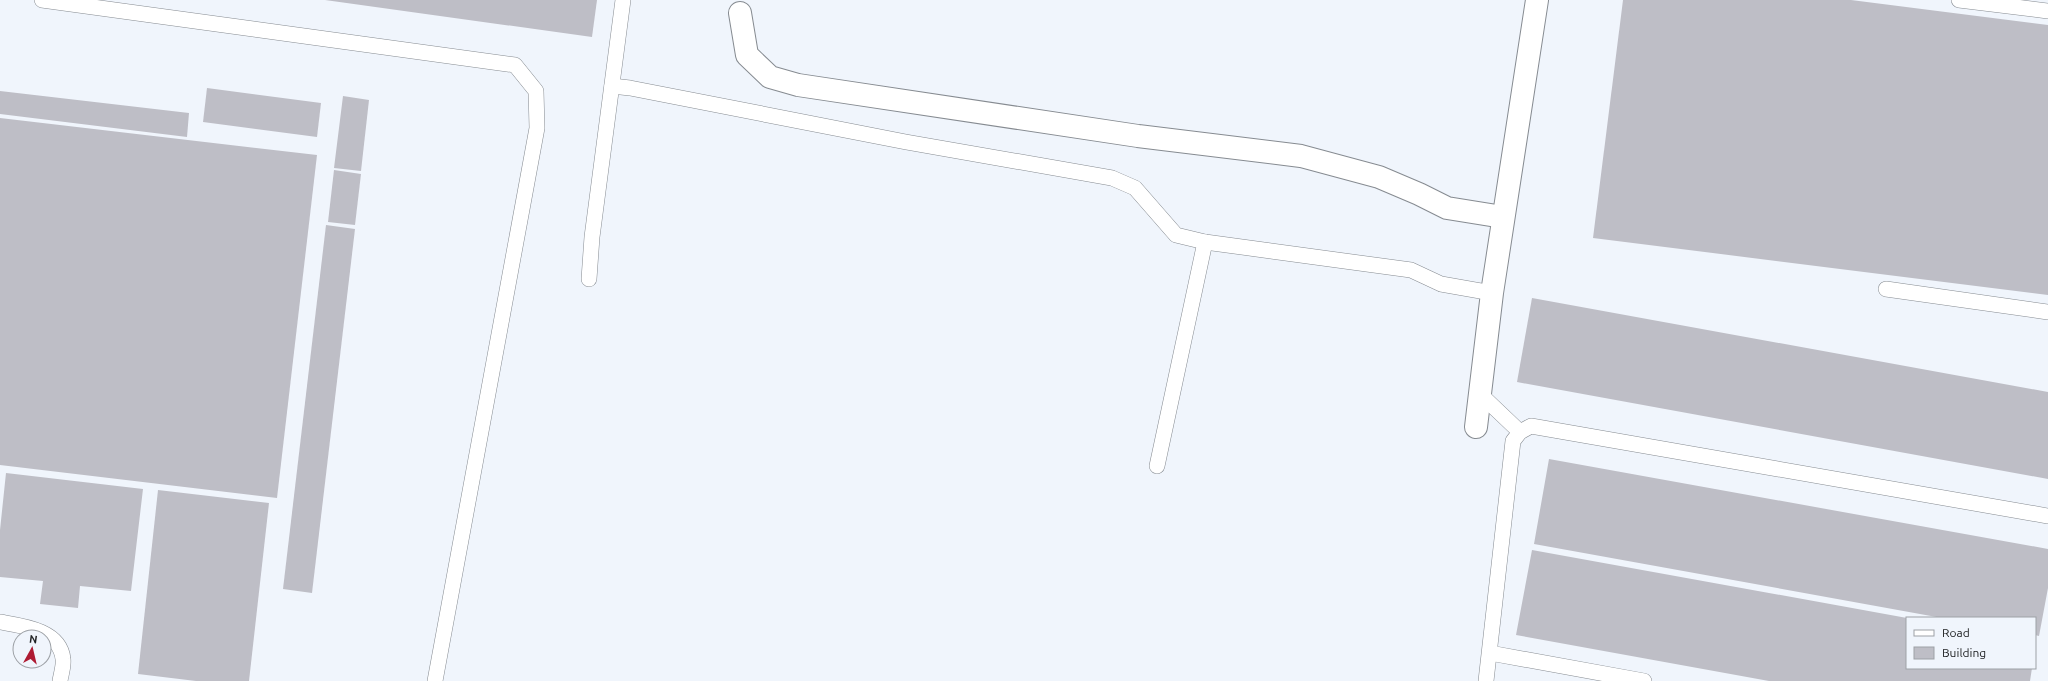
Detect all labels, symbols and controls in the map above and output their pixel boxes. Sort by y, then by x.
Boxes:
legend [1906,617,2036,669]
text: Road [1942,626,1970,639]
north arrow [12,629,52,669]
text: N [28,633,38,646]
text: Building [1942,646,1986,659]

